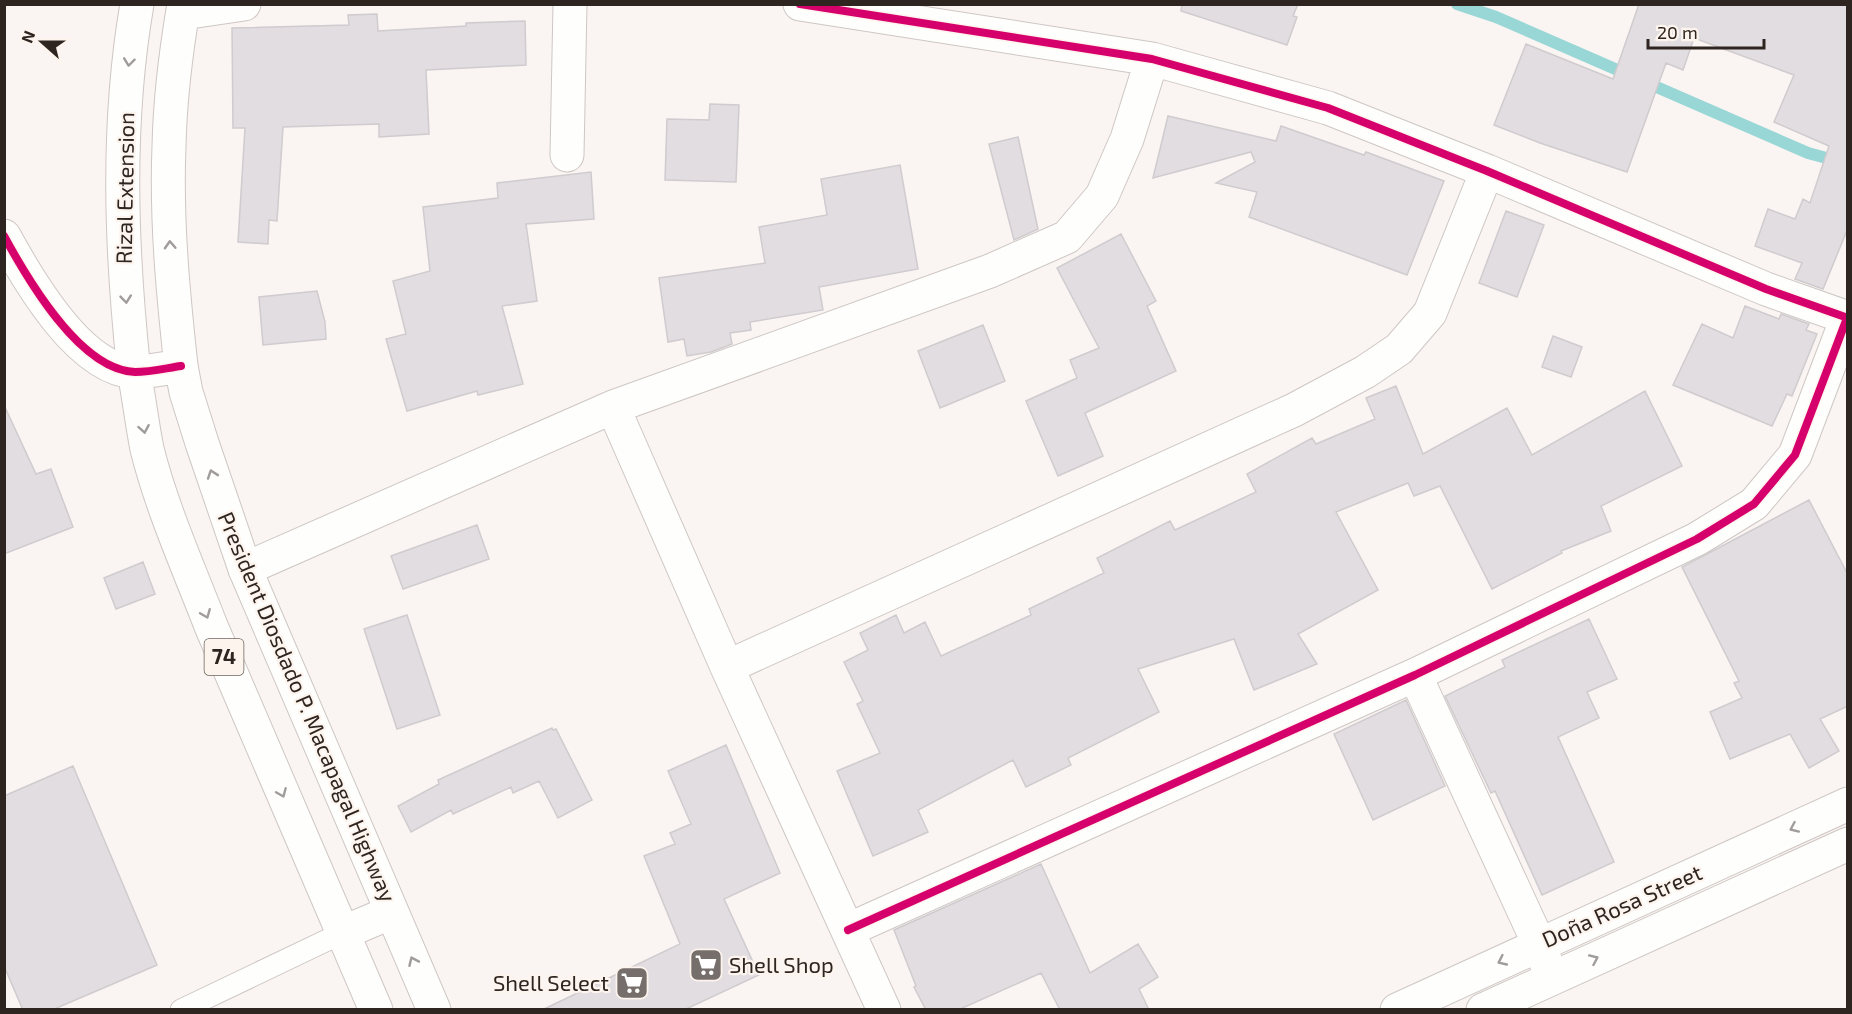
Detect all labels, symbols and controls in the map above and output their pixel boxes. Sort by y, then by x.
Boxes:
north arrow [12,12,72,72]
scale bar [1648,12,1764,50]
text: 20 m [1657,21,1698,43]
text: N [17,28,38,45]
one-way arrow [123,58,136,67]
street label: Rizal Extension [110,112,138,264]
one-way arrow [164,241,177,250]
one-way arrow [119,294,132,304]
one-way arrow [137,424,150,434]
one-way arrow [207,469,219,480]
street label: President Diosdado P. Macapagal Highway [214,508,402,906]
one-way arrow [199,608,211,619]
road number: 74 [204,639,244,675]
one-way arrow [275,787,287,798]
one-way arrow [1790,821,1801,833]
street label: Doña Rosa Street [1538,858,1706,952]
supermarket icon: Shell Shop [688,947,724,983]
place label: Shell Shop [729,951,834,977]
one-way arrow [1498,954,1509,966]
one-way arrow [1587,954,1598,966]
one-way arrow [408,956,420,967]
supermarket icon: Shell Select [614,965,650,1001]
place label: Shell Select [493,969,609,995]

